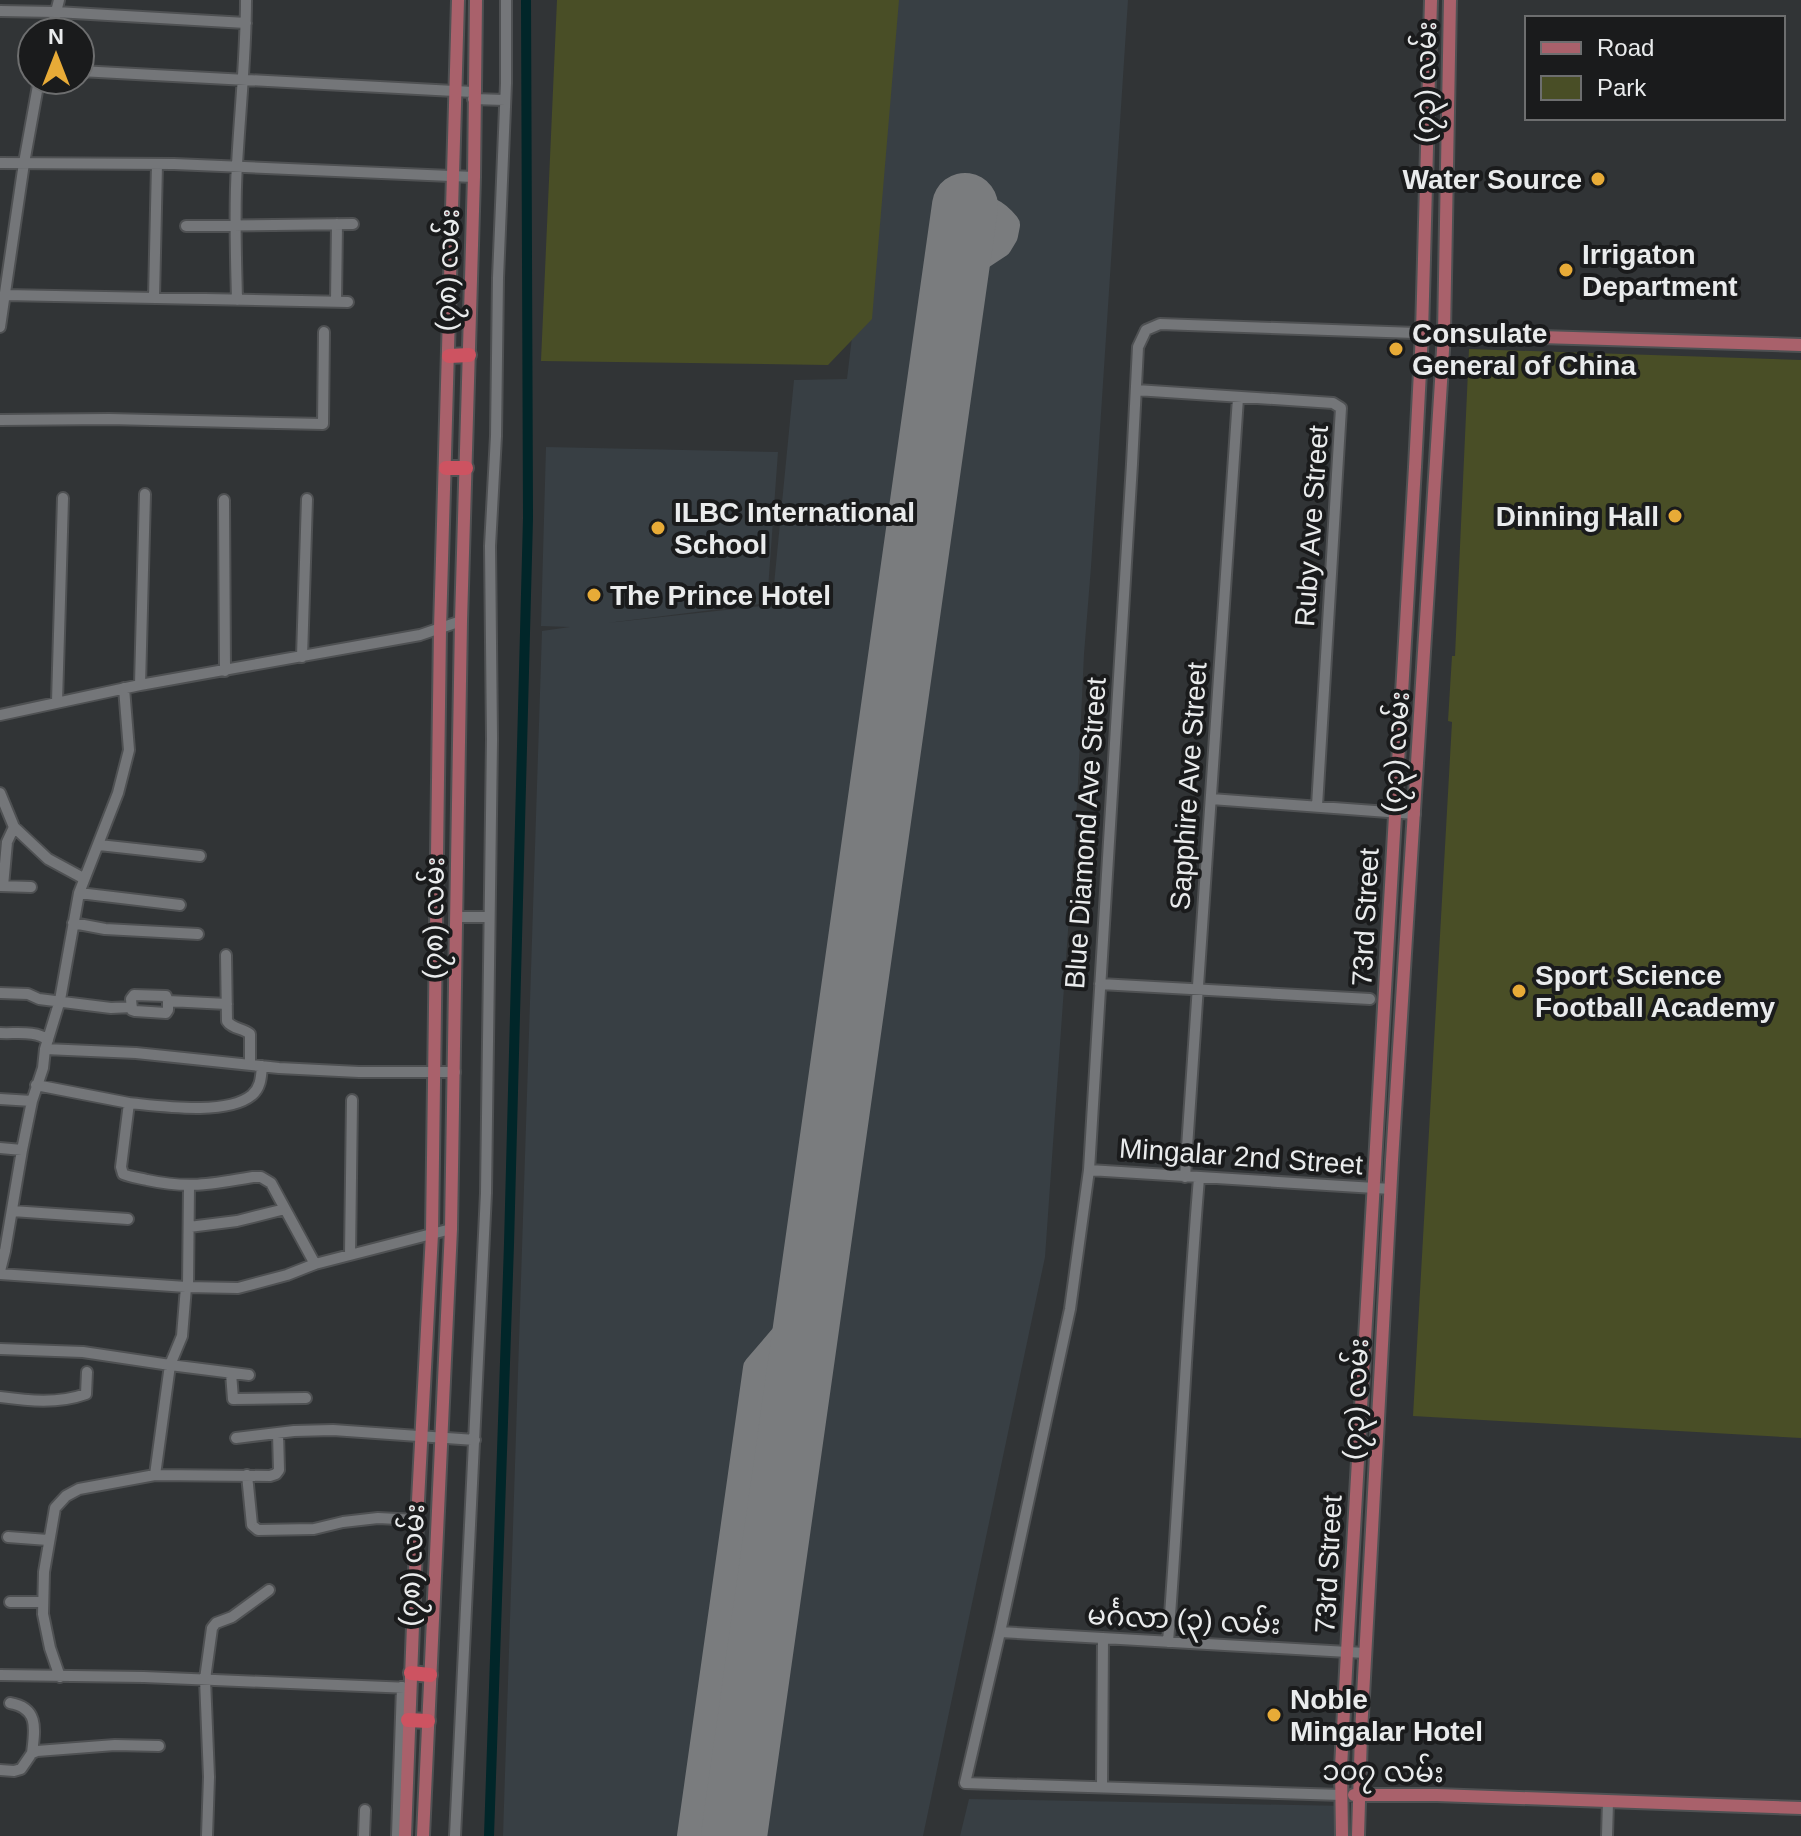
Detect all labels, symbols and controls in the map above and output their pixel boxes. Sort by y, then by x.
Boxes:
north arrow [16,16,96,96]
legend [1525,16,1785,120]
street label: (၇၃) လမ်း [1406,21,1449,143]
text: N [48,24,64,49]
text: Road [1597,34,1654,61]
text: Park [1597,74,1647,101]
place label: Water Source [1403,164,1582,195]
marker: Water Source [1589,170,1607,188]
street label: (၇၈) လမ်း [427,208,472,332]
place label: Irrigaton Department [1582,239,1738,302]
marker: Irrigaton Department [1557,261,1575,279]
place label: Consulate General of China [1412,318,1636,381]
marker: Consulate General of China [1387,340,1405,358]
street label: Ruby Ave Street [1289,424,1334,628]
place label: ILBC International School [674,497,915,560]
place label: Dinning Hall [1496,501,1659,532]
marker: Dinning Hall [1666,507,1684,525]
marker: ILBC International School [649,519,667,537]
place label: The Prince Hotel [610,580,831,611]
marker: The Prince Hotel [585,586,603,604]
street label: Sapphire Ave Street [1164,661,1213,911]
street label: Blue Diamond Ave Street [1059,676,1112,990]
street label: (၇၃) လမ်း [1373,690,1422,814]
street label: 73rd Street [1346,847,1385,987]
street label: (၇၈) လမ်း [414,856,457,980]
place label: Sport Science Football Academy [1535,960,1776,1023]
marker: Sport Science Football Academy [1510,982,1528,1000]
street label: Mingalar 2nd Street [1118,1133,1364,1180]
street label: (၇၃) လမ်း [1334,1337,1381,1461]
street label: 73rd Street [1309,1494,1348,1634]
street label: (၇၈) လမ်း [390,1503,437,1628]
street label: မင်္ဂလာ (၃) လမ်း [1086,1596,1282,1647]
place label: Noble Mingalar Hotel [1290,1684,1483,1747]
marker: Noble Mingalar Hotel [1265,1706,1283,1724]
street label: ၁၀၇ လမ်း [1322,1752,1444,1795]

